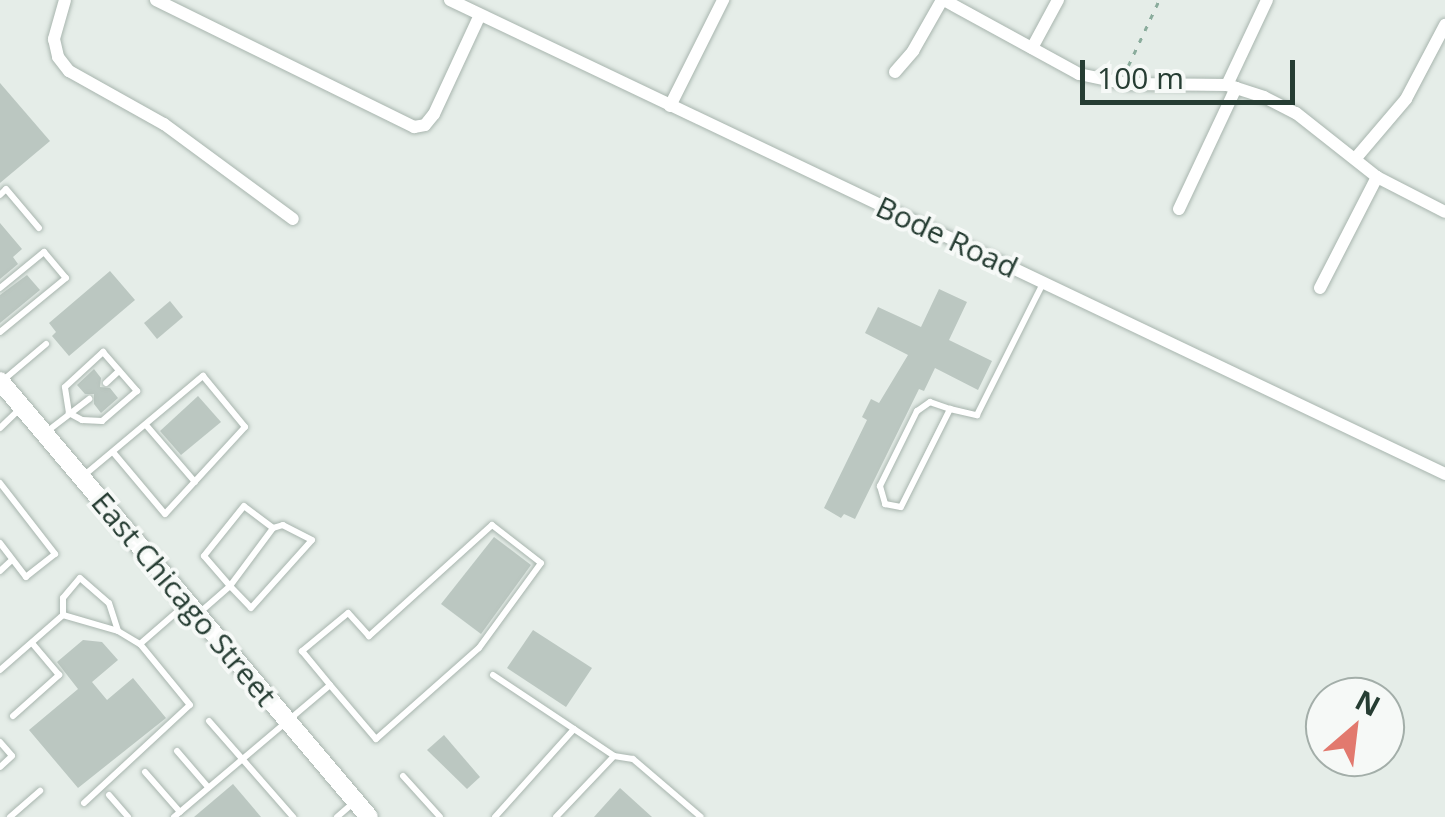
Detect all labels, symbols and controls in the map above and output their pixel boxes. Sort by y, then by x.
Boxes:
scale bar [1085,40,1300,102]
text: 100 m [1097,57,1184,98]
street label: Bode Road [871,189,1023,285]
street label: East Chicago Street [84,485,284,713]
north arrow [1305,677,1405,777]
text: N [1349,680,1387,724]

